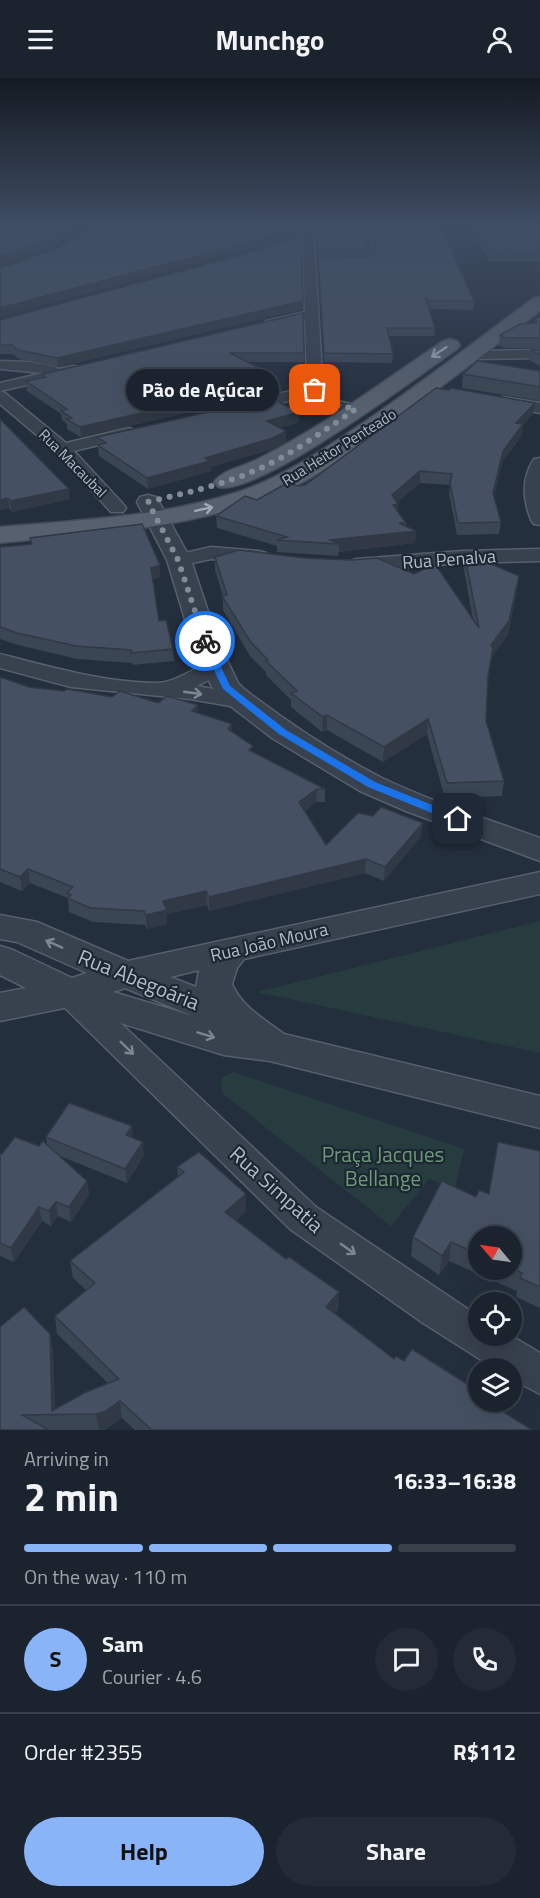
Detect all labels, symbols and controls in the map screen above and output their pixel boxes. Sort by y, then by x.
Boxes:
text: Munchgo [216,19,324,60]
icon: menu [24,23,57,56]
icon: person [483,23,516,56]
one-way arrow [432,346,448,358]
pin [289,364,340,415]
callout: Pão de Açúcar [126,369,279,411]
icon: bag [298,373,331,406]
text: Pão de Açúcar [142,374,263,405]
street label: Rua Heitor Penteado [277,402,401,492]
street label: Rua Macaubal [33,423,113,503]
one-way arrow [194,502,213,514]
street label: Rua Penalva [401,542,497,576]
courier [175,611,235,671]
icon: bike [189,625,222,658]
one-way arrow [183,687,203,698]
pin [432,793,483,844]
icon: home [441,802,474,835]
street label: Rua João Moura [207,915,331,969]
one-way arrow [45,937,63,949]
street label: Rua Abegoária [74,940,205,1018]
one-way arrow [196,1030,215,1041]
one-way arrow [120,1040,135,1055]
street label: Rua Simpatia [223,1138,331,1240]
park label: Praça Jacques Bellange [322,1138,444,1194]
north arrow [468,1226,522,1280]
map controls [468,1226,522,1412]
one-way arrow [340,1243,356,1255]
button: locate [468,1292,522,1346]
button: layers [468,1358,522,1412]
text: Arriving in [24,1443,109,1474]
text: 16:33–16:38 [393,1464,516,1498]
text: 2 min [24,1467,119,1526]
text: On the way · 110 m [24,1561,187,1592]
text: Sam [102,1627,144,1661]
button: chat [375,1628,438,1691]
button: phone [453,1628,516,1691]
text: S [50,1642,61,1676]
text: Courier · 4.6 [102,1661,202,1692]
text: Order #2355 [24,1735,143,1769]
text: R$112 [453,1735,516,1769]
button: Help [24,1817,264,1886]
button: Share [276,1817,516,1886]

